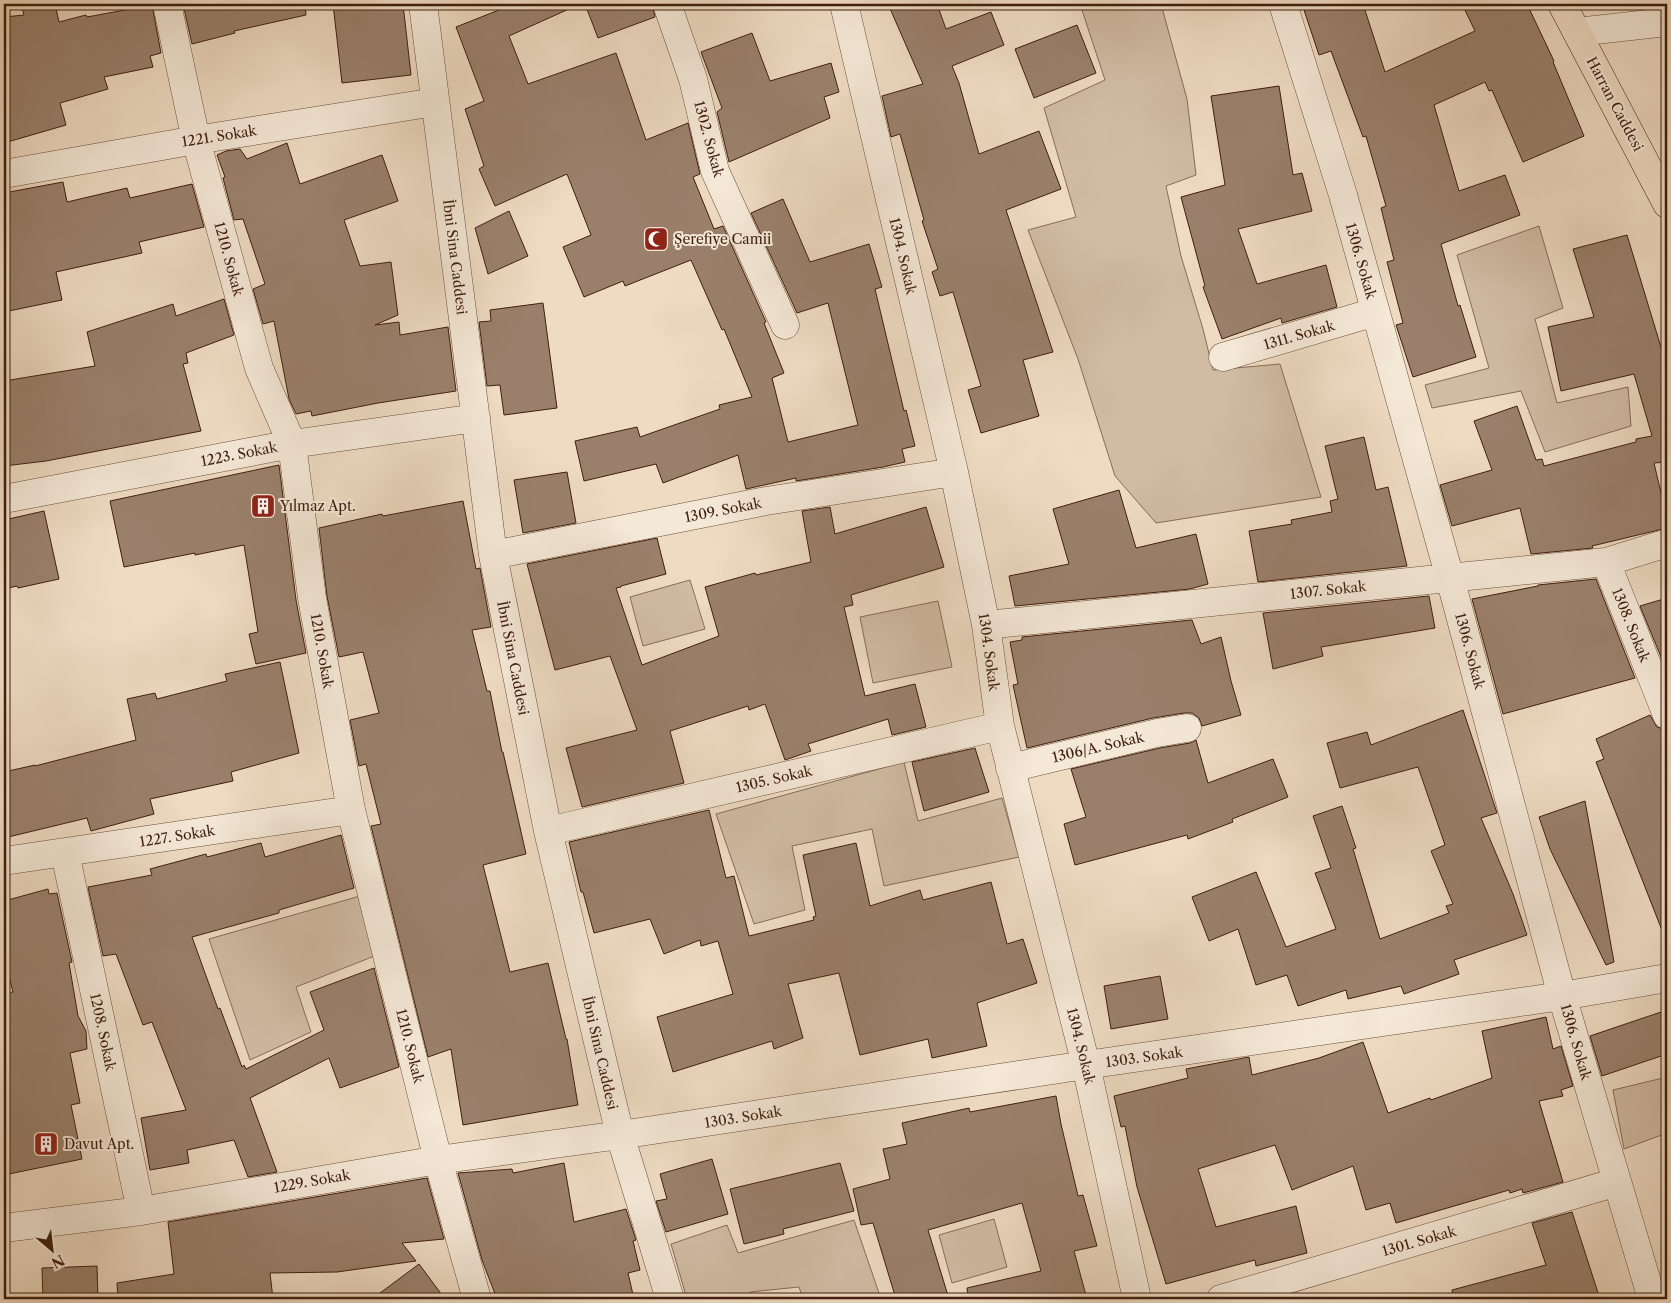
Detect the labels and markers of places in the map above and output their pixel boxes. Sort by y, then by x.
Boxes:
mosque icon: Şerefiye Camii [643,226,669,252]
place label: Şerefiye Camii [674,230,771,248]
building icon: Yılmaz Apt. [250,493,276,519]
place label: Yılmaz Apt. [279,497,356,515]
building icon: Davut Apt. [33,1131,59,1157]
place label: Davut Apt. [64,1135,134,1153]

